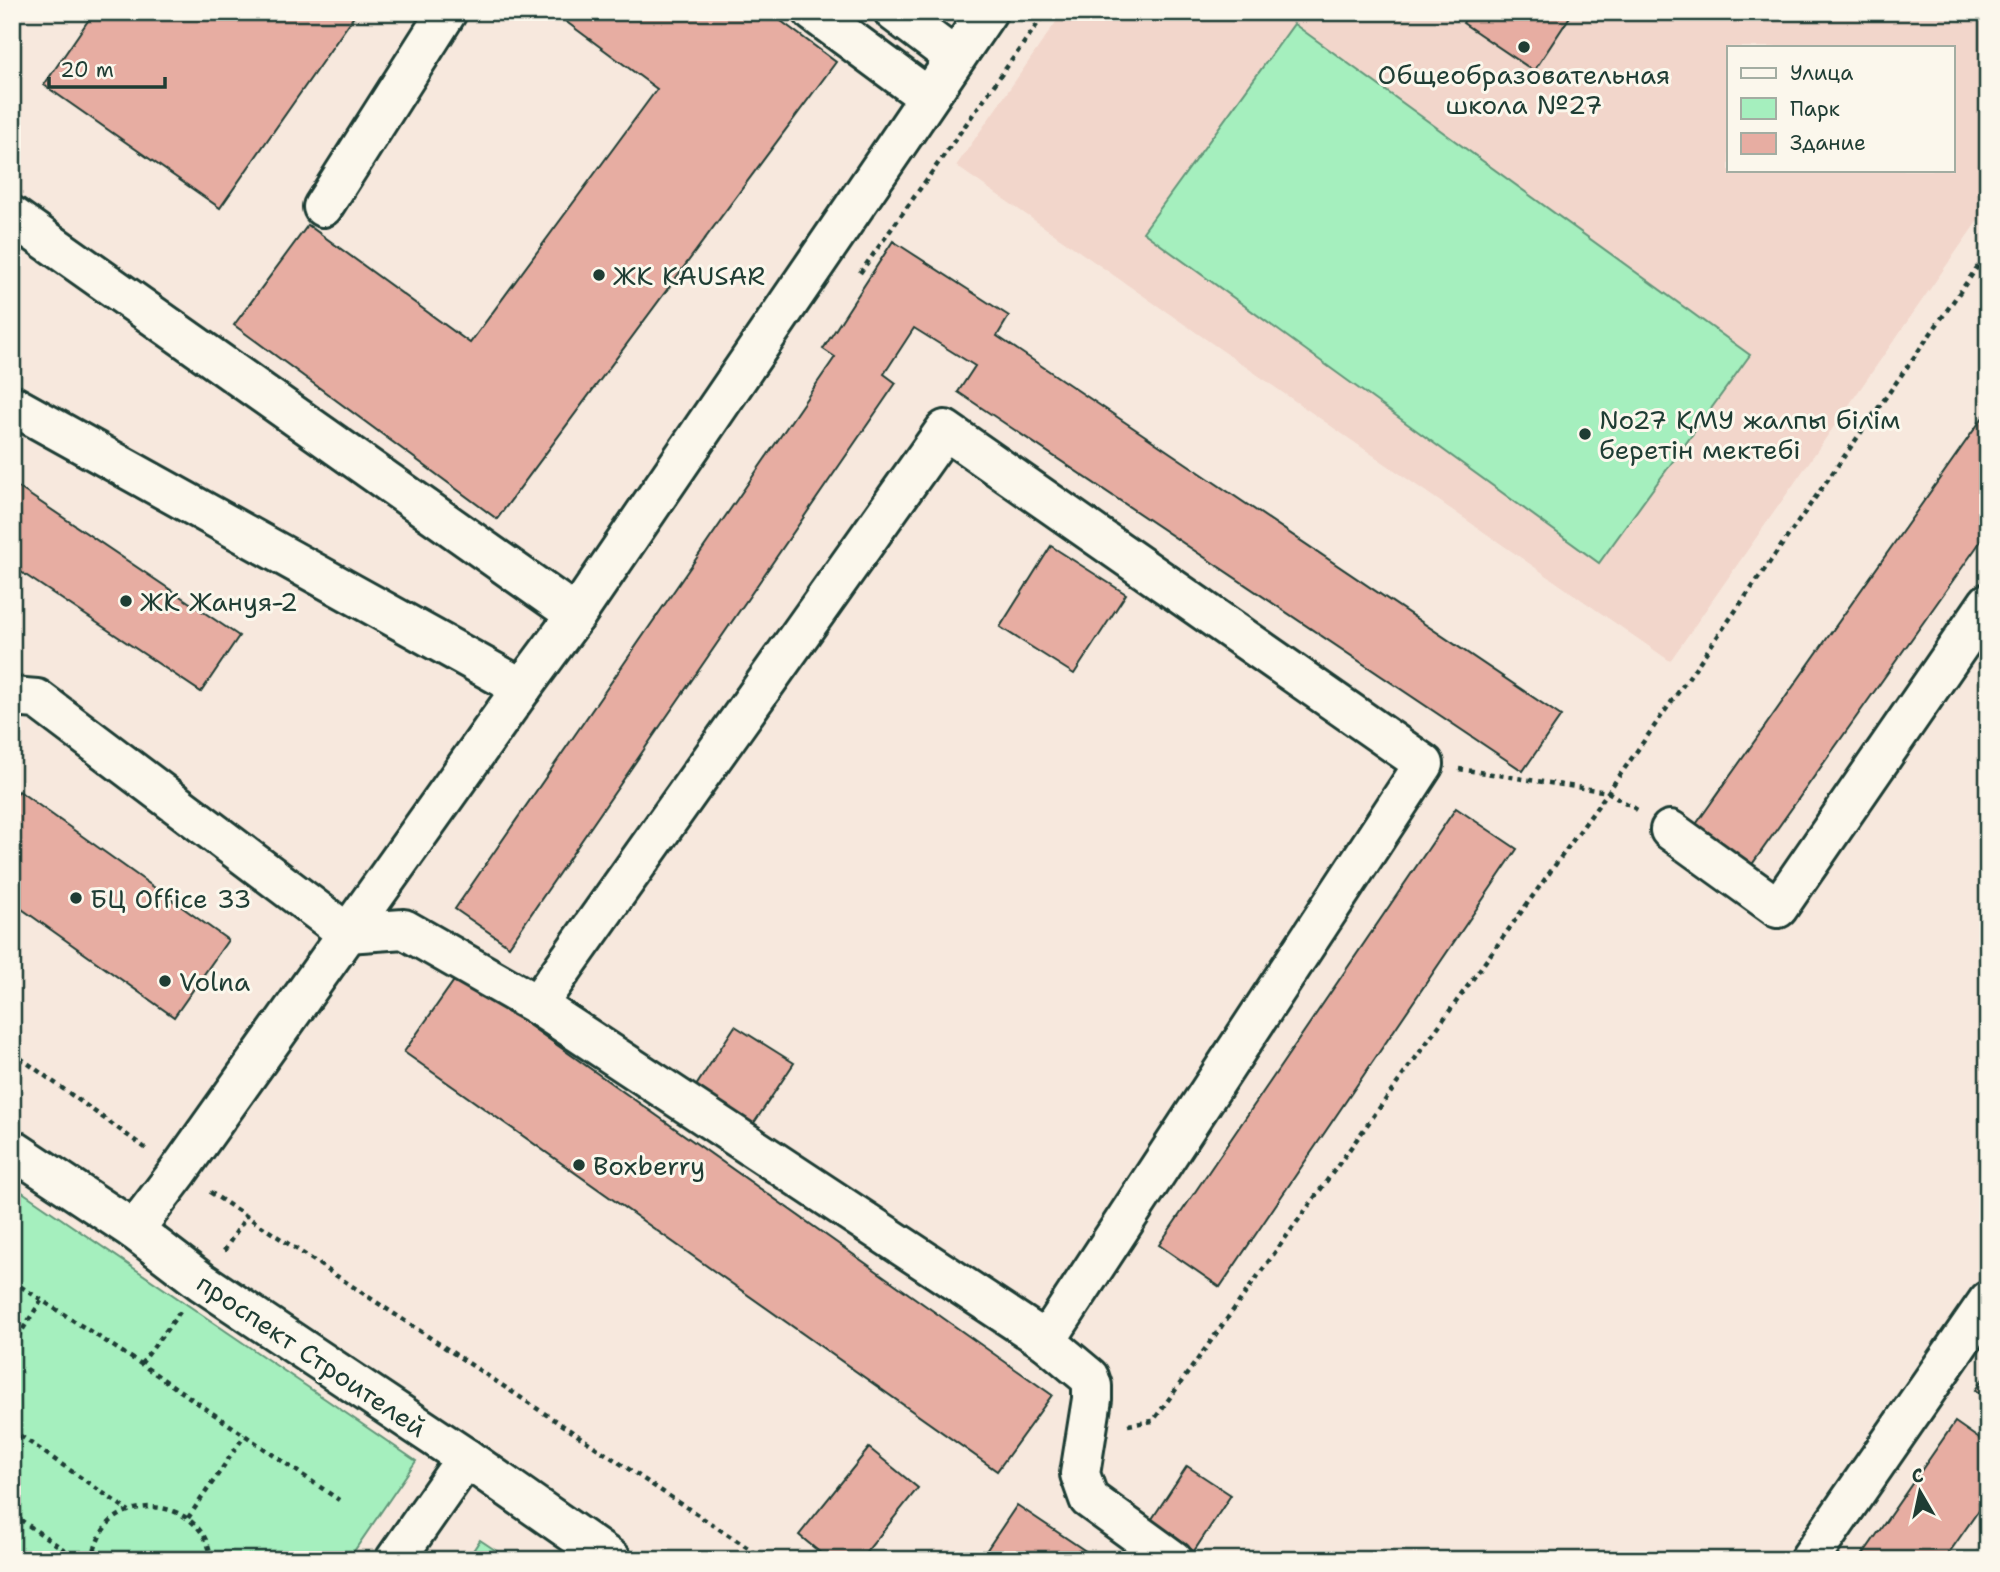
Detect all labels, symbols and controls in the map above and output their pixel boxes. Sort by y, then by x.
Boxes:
marker: Общеобразовательная школа №27 [1516,39,1532,55]
scale bar [49,46,164,90]
legend [1727,46,1954,172]
text: 20 m [60,56,114,84]
place label: Общеобразовательная школа №27 [1378,57,1670,122]
text: Улица [1790,59,1853,87]
text: Парк [1790,95,1840,123]
text: Здание [1790,129,1866,157]
place label: ЖК KAUSAR [613,258,765,293]
marker: ЖК KAUSAR [591,267,607,283]
place label: No27 ҚМУ жалпы білім беретін мектебі [1599,402,1900,467]
marker: No27 ҚМУ жалпы білім беретін мектебі [1577,426,1593,442]
place label: ЖК Жануя-2 [140,584,298,619]
marker: ЖК Жануя-2 [118,593,134,609]
place label: БЦ Office 33 [90,881,251,916]
marker: БЦ Office 33 [68,890,84,906]
place label: Volna [179,964,250,999]
marker: Volna [157,973,173,989]
place label: Boxberry [593,1148,705,1183]
marker: Boxberry [571,1157,587,1173]
street label: проспект Строителей [190,1265,434,1445]
north arrow [1884,1456,1954,1526]
text: С [1910,1462,1925,1489]

